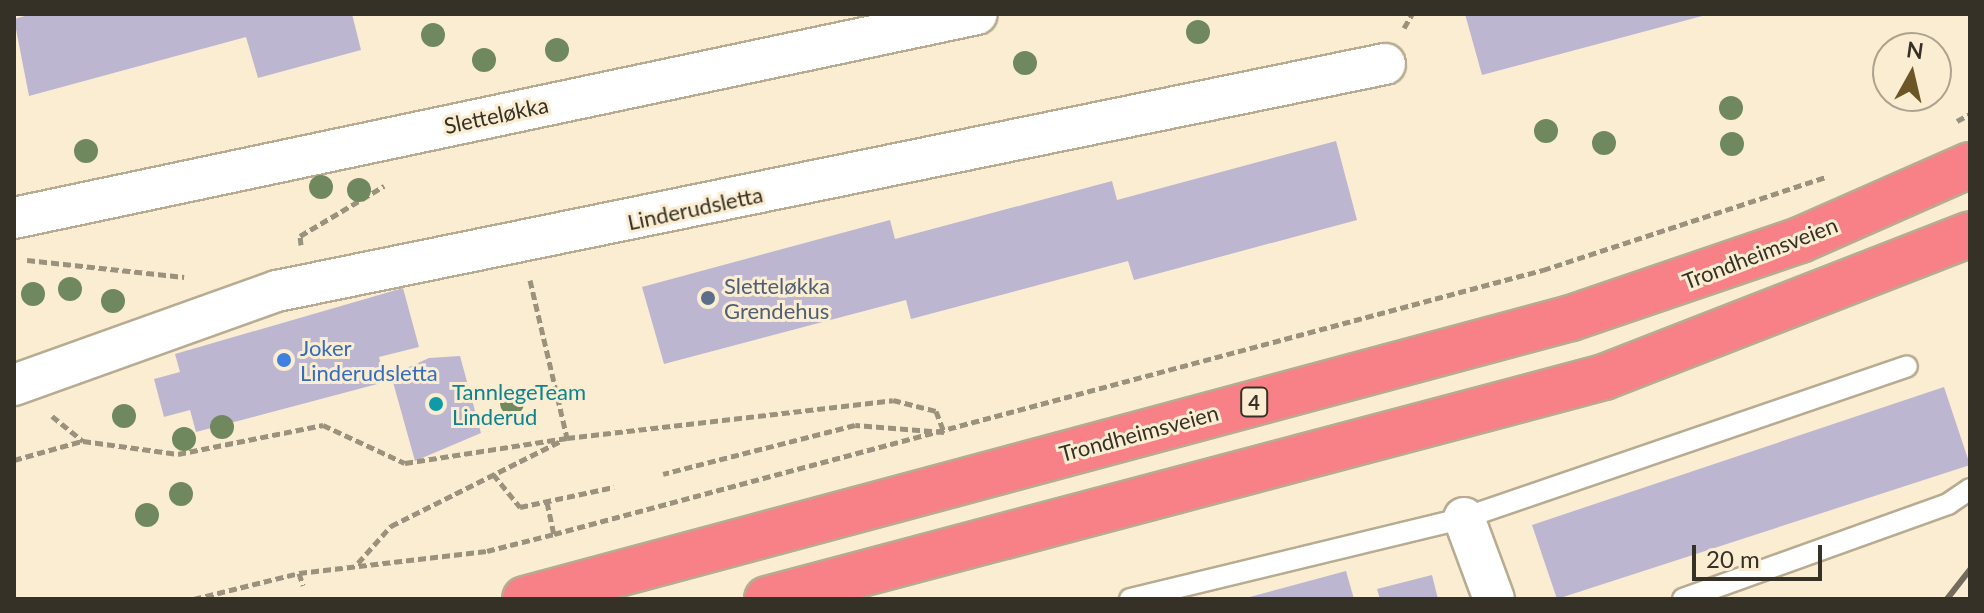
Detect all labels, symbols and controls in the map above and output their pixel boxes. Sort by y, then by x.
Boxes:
north arrow [1872,32,1952,112]
text: N [1905,35,1925,64]
street label: Sletteløkka [441,91,551,139]
street label: Linderudsletta [625,181,765,235]
street label: Trondheimsveien [1679,211,1841,295]
place label: Sletteløkka Grendehus [724,272,830,324]
marker: Sletteløkka Grendehus [699,289,717,307]
place label: Joker Linderudsletta [300,334,438,386]
marker: Joker Linderudsletta [275,351,293,369]
place label: TannlegeTeam Linderud [452,378,586,430]
road number: 4 [1240,386,1268,418]
marker: TannlegeTeam Linderud [427,395,445,413]
street label: Trondheimsveien [1057,399,1221,467]
scale bar [1696,529,1826,579]
text: 20 m [1706,544,1760,573]

